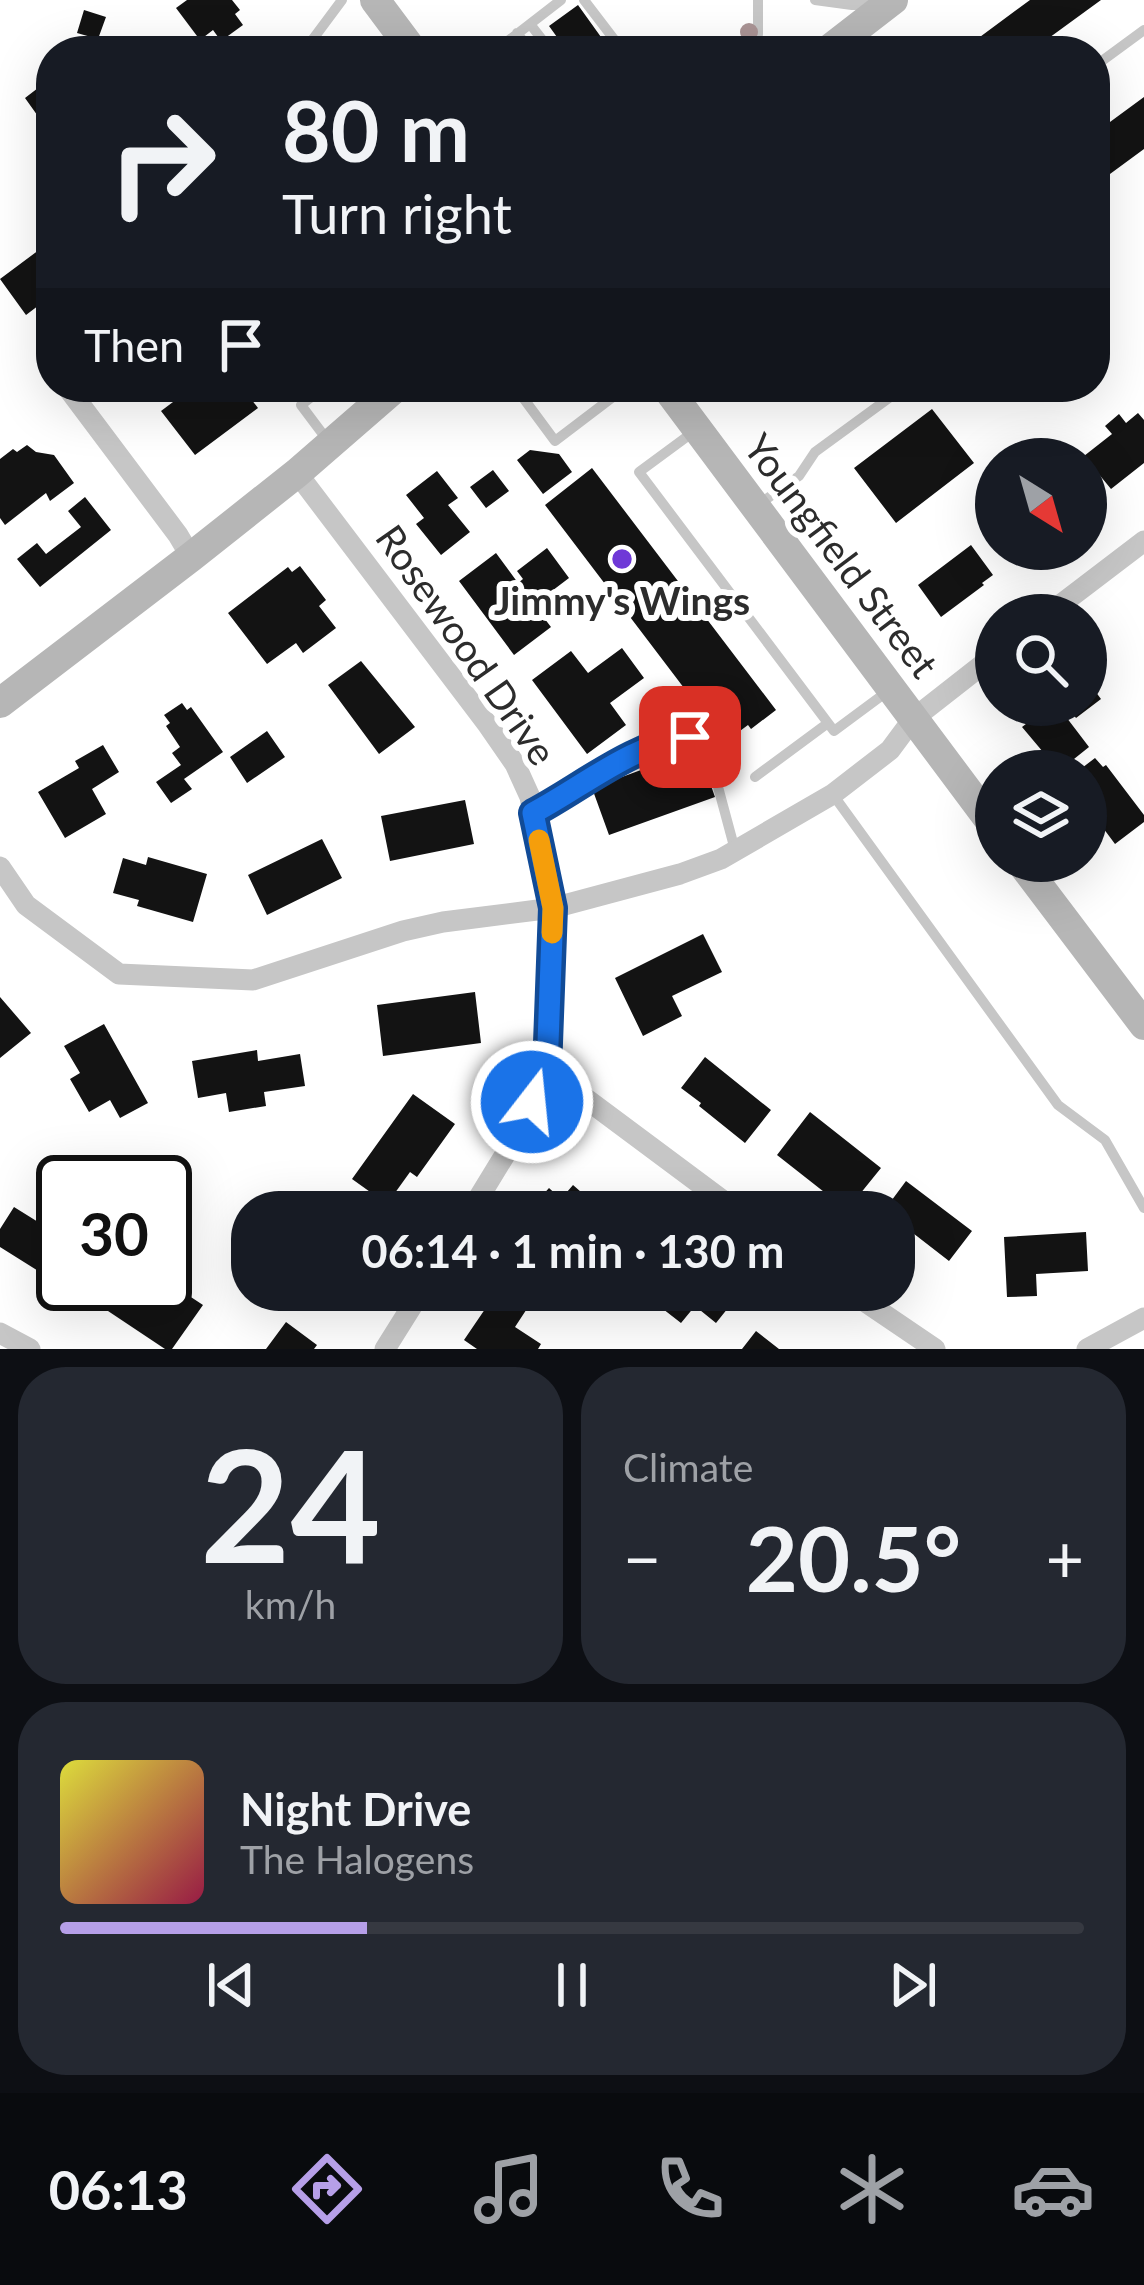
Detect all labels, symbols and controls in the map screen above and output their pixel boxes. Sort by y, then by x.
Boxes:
text: 80 m [282,79,470,180]
icon: right [84,84,240,240]
text: Turn right [282,181,512,246]
icon: arrive [208,312,274,378]
text: Then [84,318,184,372]
street label: Youngfield Street [735,425,948,686]
north arrow [975,438,1107,570]
map controls [975,438,1107,882]
street label: Rosewood Drive [367,516,567,773]
marker: Jimmy's Wings [609,546,635,572]
place label: Jimmy's Wings [494,577,750,623]
button: search [975,594,1107,726]
pin [639,686,741,788]
icon: arrive [657,704,723,770]
button: layers [975,750,1107,882]
position arrow [469,1039,595,1165]
speed limit sign: 30 [36,1155,192,1311]
text: 06:14 · 1 min · 130 m [362,1224,784,1278]
text: 24 [200,1409,381,1596]
text: Climate [623,1444,753,1490]
text: 20.5° [746,1503,961,1611]
text: − [623,1518,661,1597]
text: + [1046,1518,1084,1597]
text: km/h [245,1581,336,1627]
text: Night Drive [240,1782,471,1836]
text: The Halogens [240,1836,474,1882]
icon: previous [198,1952,264,2018]
icon: pause [539,1952,605,2018]
icon: next [880,1952,946,2018]
icon: directions [285,2147,369,2231]
icon: music [467,2147,551,2231]
icon: phone [648,2147,732,2231]
icon: climate [830,2147,914,2231]
icon: car [1011,2147,1095,2231]
text: 06:13 [49,2157,188,2222]

